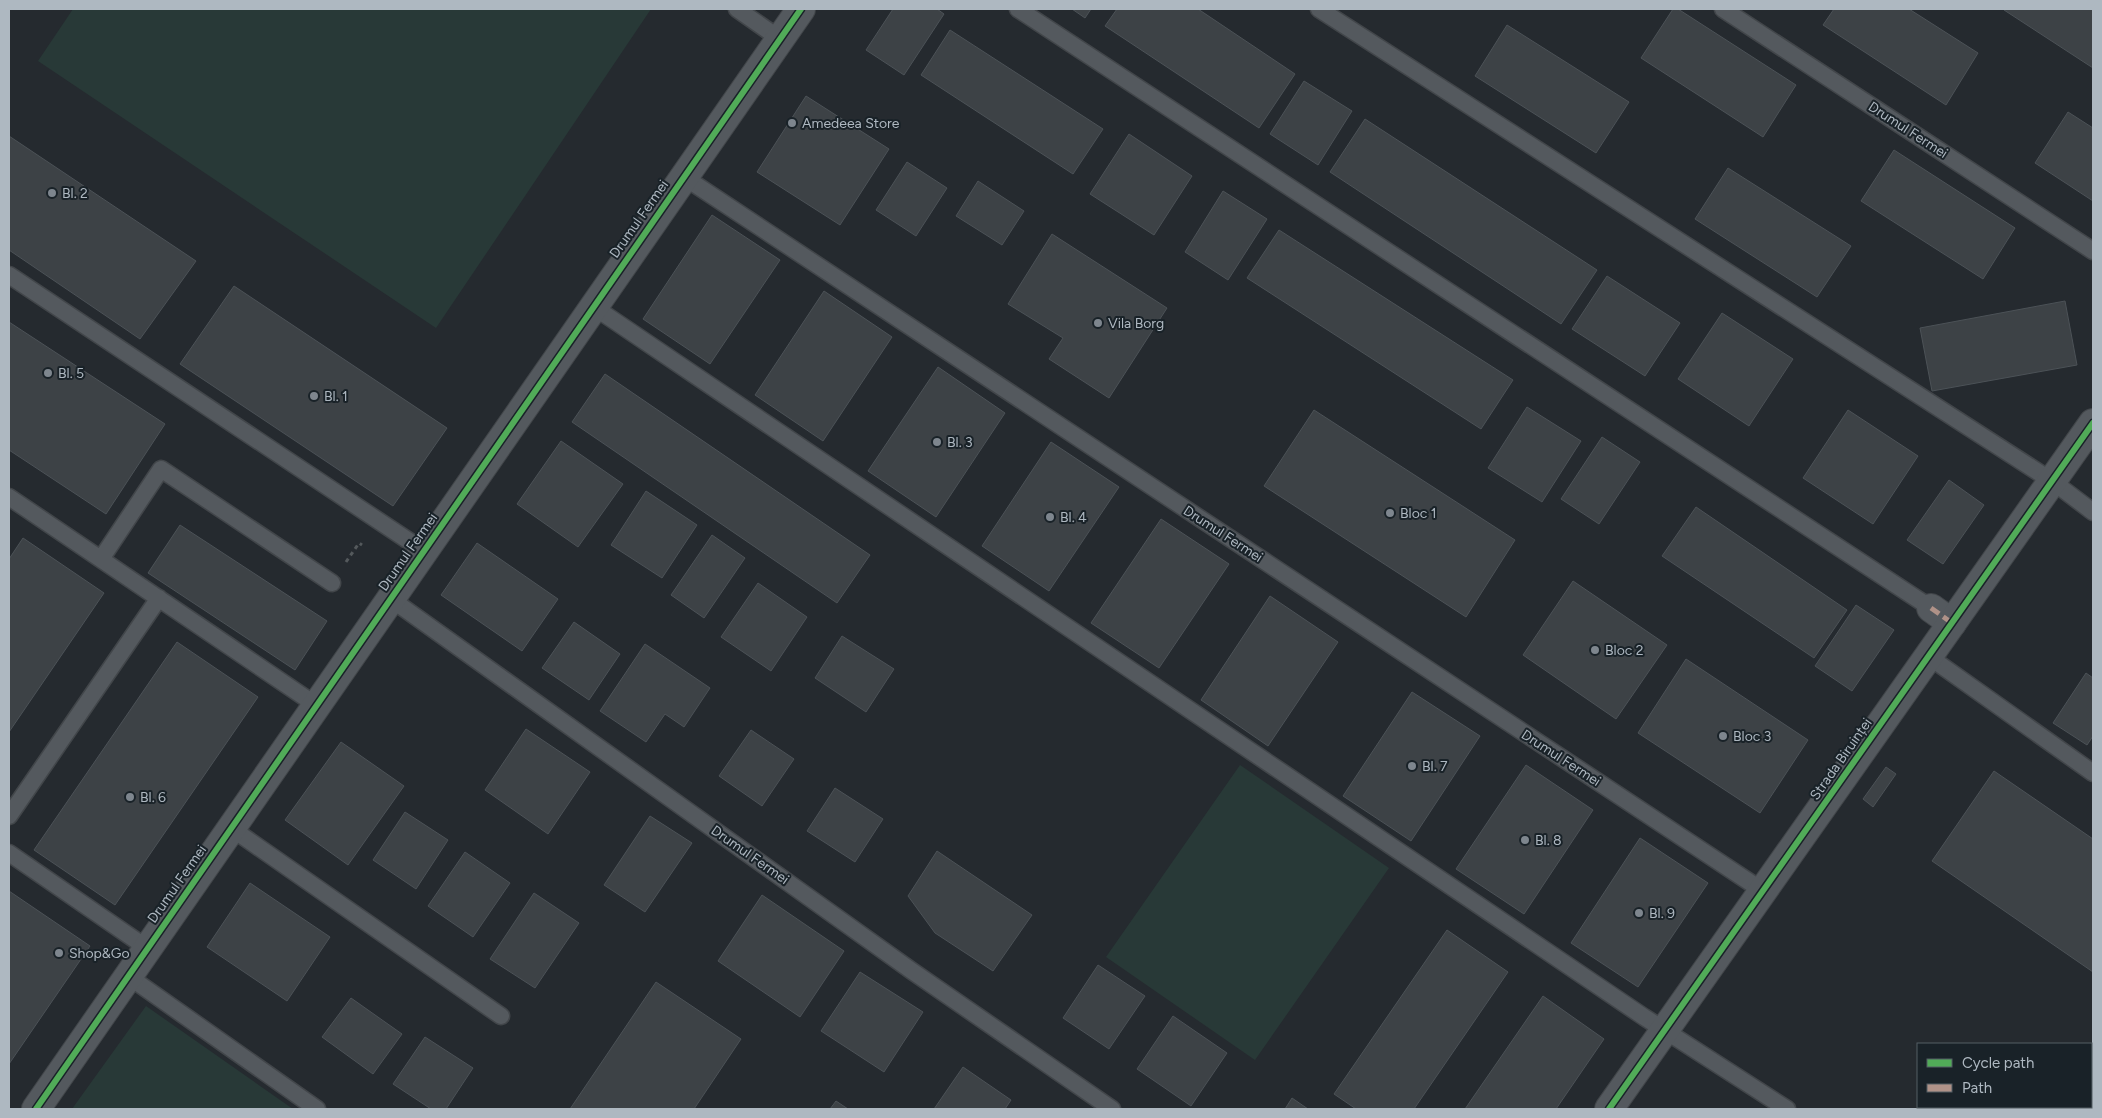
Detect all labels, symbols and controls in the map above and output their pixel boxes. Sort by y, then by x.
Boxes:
street label: Drumul Fermei [1865,98,1951,162]
place label: Amedeea Store [802,115,900,132]
marker: Amedeea Store [786,117,798,129]
street label: Drumul Fermei [606,177,672,261]
place label: Bl. 2 [62,185,88,202]
marker: Bl. 2 [46,187,58,199]
place label: Vila Borg [1108,315,1164,332]
marker: Vila Borg [1092,317,1104,329]
place label: Bl. 5 [58,365,84,382]
marker: Bl. 5 [42,367,54,379]
place label: Bl. 1 [324,388,348,405]
marker: Bl. 1 [308,390,320,402]
place label: Bl. 3 [947,434,973,451]
marker: Bl. 3 [931,436,943,448]
street label: Drumul Fermei [1180,502,1266,566]
place label: Bloc 1 [1400,505,1437,522]
marker: Bloc 1 [1384,507,1396,519]
place label: Bl. 4 [1060,509,1087,526]
street label: Drumul Fermei [375,510,441,594]
marker: Bl. 4 [1044,511,1056,523]
place label: Bloc 2 [1605,642,1644,659]
marker: Bloc 2 [1589,644,1601,656]
street label: Strada Biruinței [1806,715,1876,803]
street label: Drumul Fermei [1518,726,1604,790]
place label: Bloc 3 [1733,728,1771,745]
marker: Bloc 3 [1717,730,1729,742]
place label: Bl. 7 [1422,758,1448,775]
marker: Bl. 7 [1406,760,1418,772]
place label: Bl. 6 [140,789,166,806]
marker: Bl. 6 [124,791,136,803]
street label: Drumul Fermei [708,822,792,888]
place label: Bl. 8 [1535,832,1562,849]
marker: Bl. 8 [1519,834,1531,846]
street label: Drumul Fermei [144,842,210,926]
place label: Bl. 9 [1649,905,1675,922]
marker: Bl. 9 [1633,907,1645,919]
place label: Shop&Go [69,945,130,962]
marker: Shop&Go [53,947,65,959]
legend [1917,1043,2092,1108]
text: Cycle path [1962,1054,2034,1072]
text: Path [1962,1079,1992,1097]

